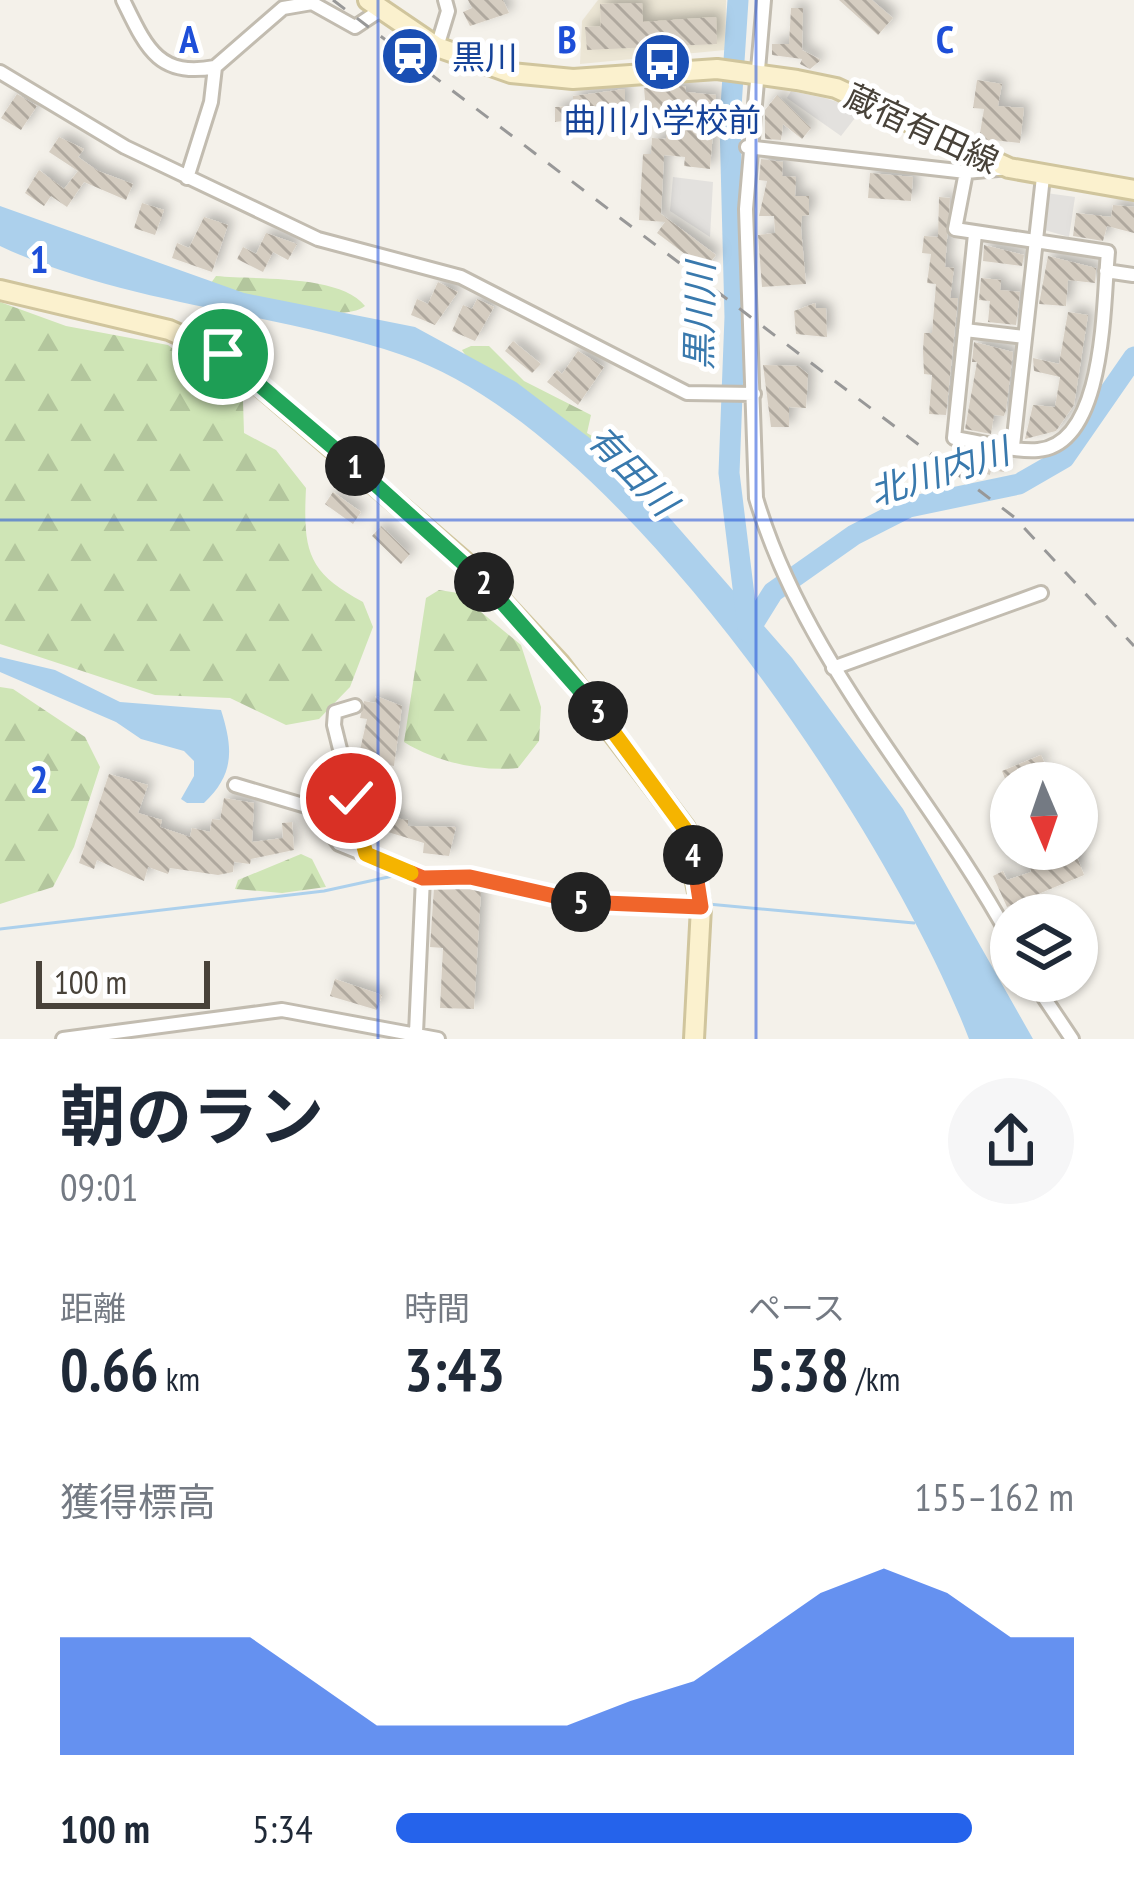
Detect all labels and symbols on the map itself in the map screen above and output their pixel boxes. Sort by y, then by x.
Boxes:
text: A [178,13,199,64]
text: B [557,13,577,64]
text: C [936,13,954,64]
station icon: 黒川 [379,25,441,87]
bus stop icon: 曲川小学校前 [631,31,693,93]
place label: 黒川 [452,35,518,78]
street label: 蔵宿有田線 [838,74,1006,182]
place label: 曲川小学校前 [563,98,761,141]
text: 1 [30,233,48,284]
water label: 黒川川 [675,258,724,370]
pin [172,303,274,405]
water label: 有田川 [579,415,690,528]
water label: 北川内川 [863,425,1019,516]
pin: 1 [325,436,385,496]
pin: 2 [454,552,514,612]
pin: 3 [568,681,628,741]
pin [300,747,402,849]
text: 2 [30,753,48,804]
north arrow [990,762,1098,870]
pin: 4 [663,825,723,885]
pin: 5 [551,872,611,932]
scale bar [36,955,210,1008]

